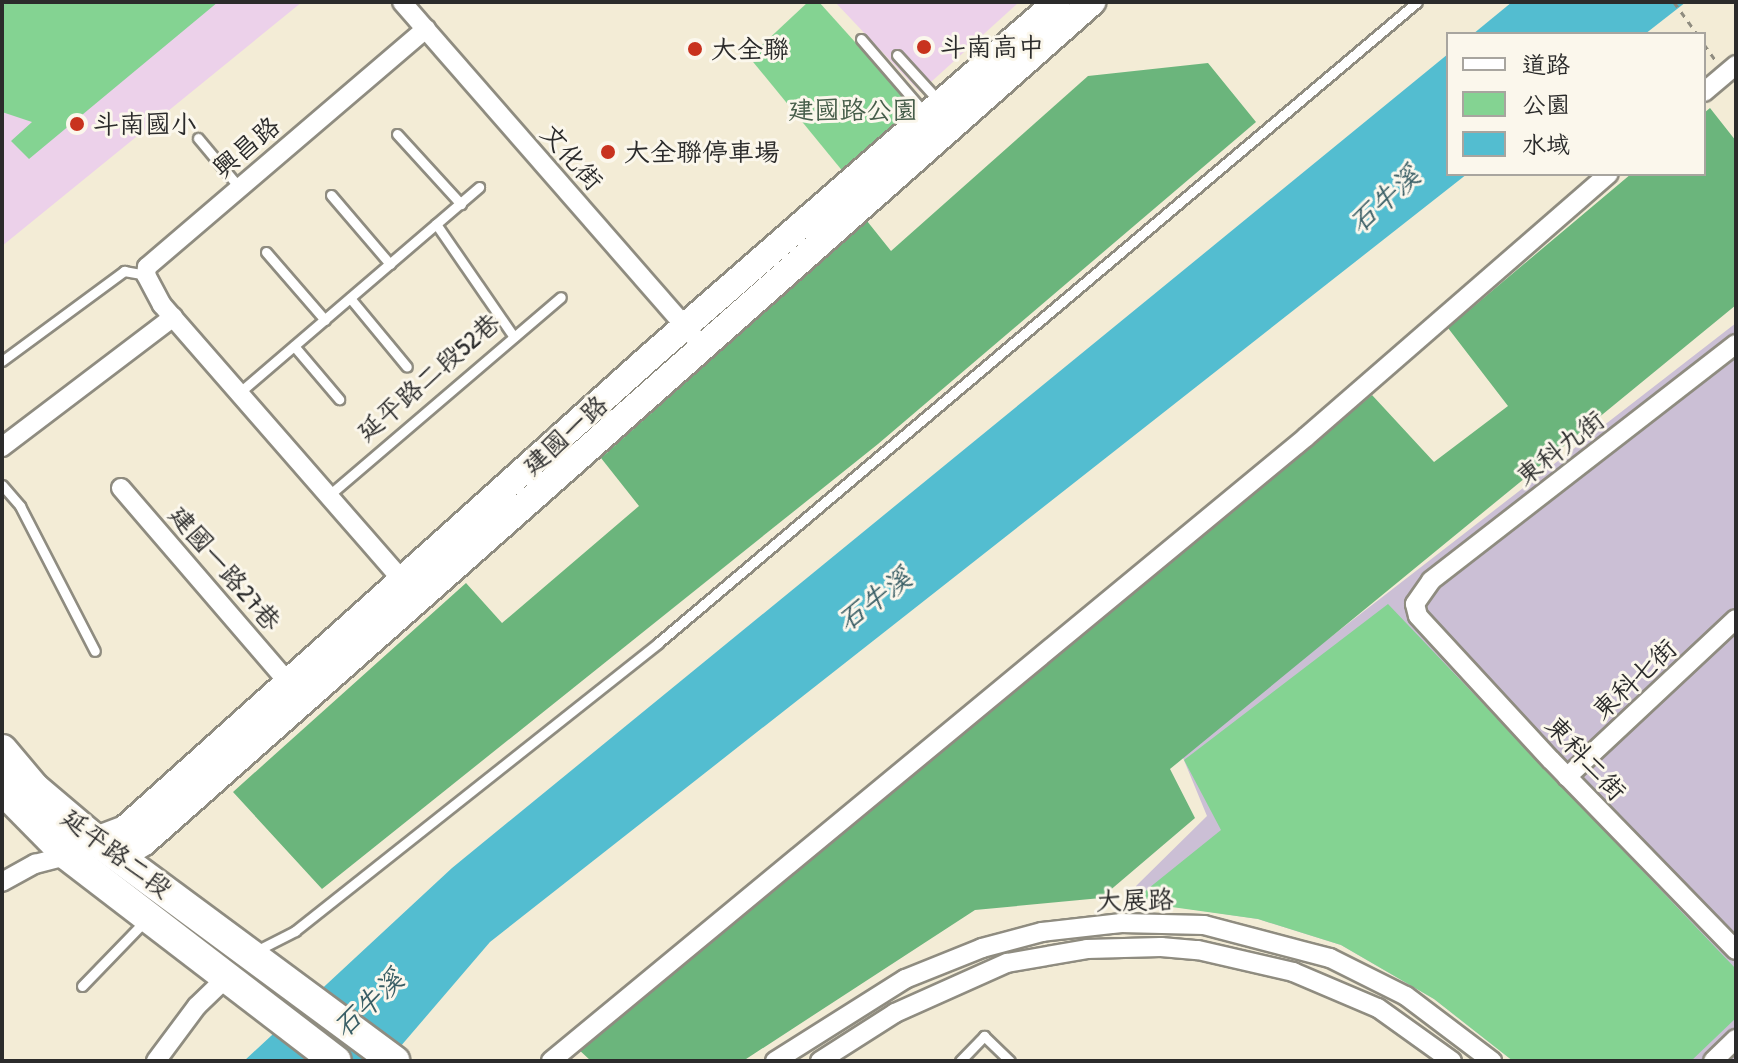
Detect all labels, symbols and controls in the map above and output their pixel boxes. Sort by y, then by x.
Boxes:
place label: 斗南高中 [940,31,1044,63]
legend [1446,32,1706,176]
place label: 大全聯 [711,33,789,65]
marker: 斗南高中 [915,38,933,56]
marker: 大全聯 [686,40,704,58]
text: 道路 [1522,48,1570,80]
text: 公園 [1522,88,1570,120]
park label: 建國路公園 [788,94,918,126]
place label: 斗南國小 [93,108,197,140]
street label: 興昌路 [206,110,286,184]
marker: 斗南國小 [68,115,86,133]
street label: 文化街 [534,118,610,196]
text: 水域 [1522,128,1570,160]
place label: 大全聯停車場 [624,136,780,168]
marker: 大全聯停車場 [599,143,617,161]
water label: 石牛溪 [1342,158,1426,240]
street label: 延平路二段52巷 [350,306,506,448]
street label: 建國一路 [516,389,614,481]
street label: 東科九街 [1509,404,1611,492]
street label: 建國一路27巷 [162,499,288,637]
water label: 石牛溪 [830,560,918,638]
street label: 東科七街 [1585,632,1683,726]
street label: 東科二街 [1539,709,1633,807]
street label: 延平路二段 [56,801,178,905]
street label: 大展路 [1096,884,1174,916]
water label: 石牛溪 [326,962,410,1044]

